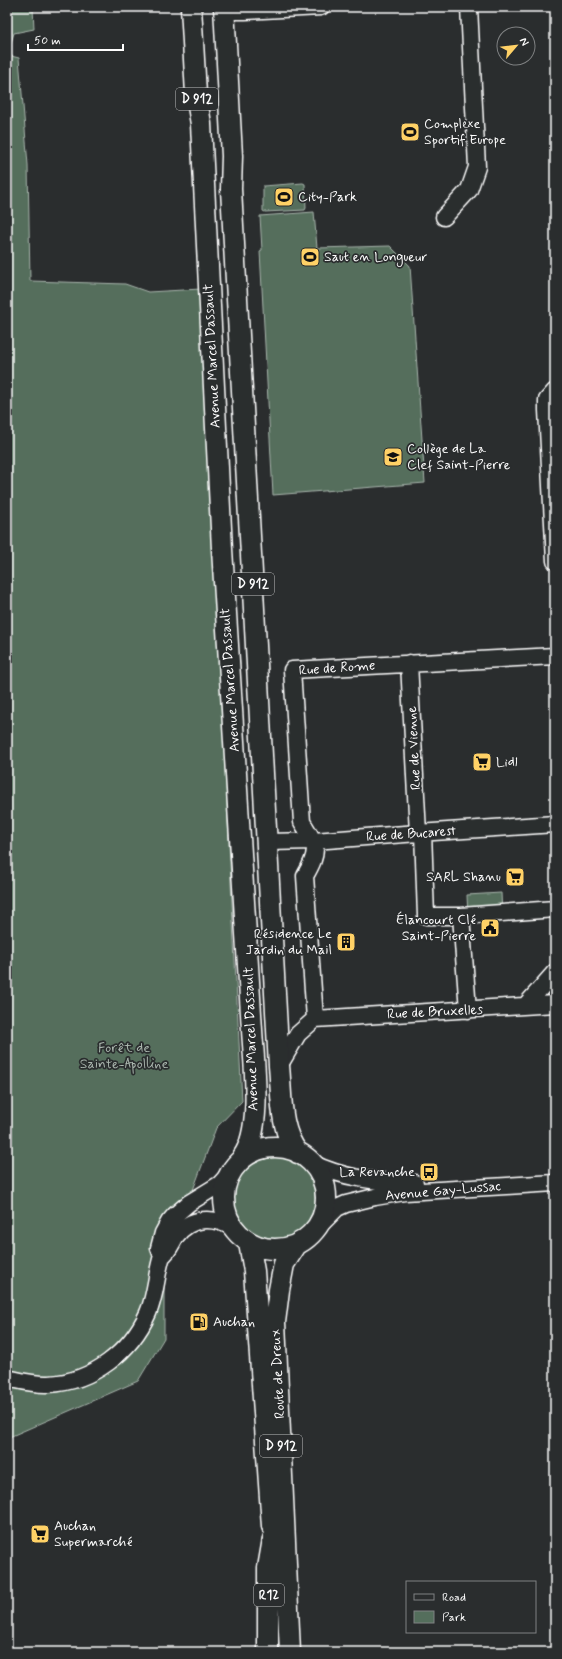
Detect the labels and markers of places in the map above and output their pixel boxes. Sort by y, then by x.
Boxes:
place label: Complexe Sportif Europe [424,115,506,149]
sports icon: Complexe Sportif Europe [399,121,421,143]
sports icon: City-Park [273,186,295,208]
place label: City-Park [298,188,357,206]
sports icon: Saut en Longueur [299,246,321,268]
place label: Saut en Longueur [324,248,427,267]
place label: Collège de La Clef Saint-Pierre [407,440,511,474]
school or university icon: Collège de La Clef Saint-Pierre [382,446,404,468]
supermarket icon: Lidl [471,751,493,773]
place label: Lidl [496,753,518,771]
supermarket icon: SARL Shanu [504,866,526,888]
place label: SARL Shanu [426,868,501,886]
place label: Élancourt Clé Saint-Pierre [396,911,476,945]
public building icon: Élancourt Clé Saint-Pierre [479,917,501,939]
place label: Résidence Le Jardin du Mail [246,925,332,959]
building icon: Résidence Le Jardin du Mail [335,931,357,953]
bus stop icon: La Revanche [418,1161,440,1183]
place label: La Revanche [339,1163,415,1181]
fuel station icon: Auchan [188,1311,210,1333]
place label: Auchan [213,1313,255,1331]
place label: Auchan Supermarché [54,1517,132,1551]
supermarket icon: Auchan Supermarché [29,1523,51,1545]

